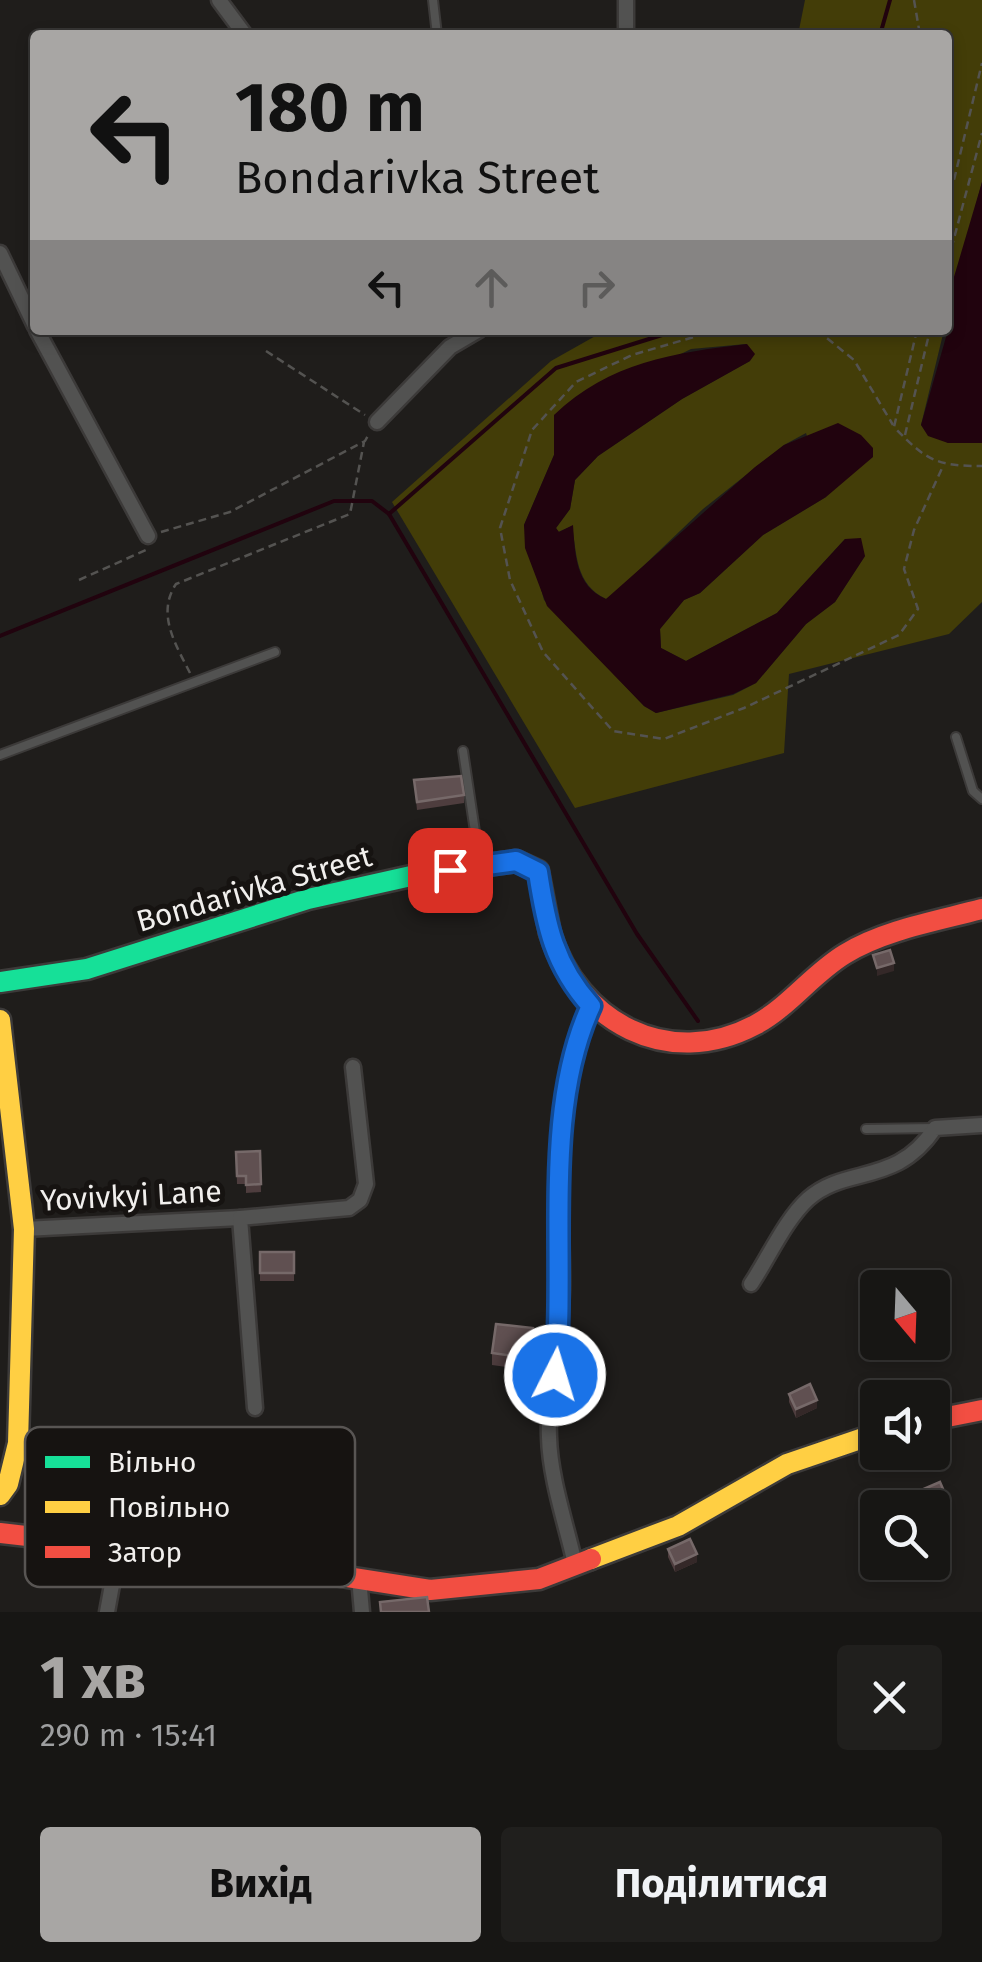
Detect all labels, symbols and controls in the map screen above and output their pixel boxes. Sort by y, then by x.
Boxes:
text: 180 m [235,66,425,150]
icon: left [70,70,200,200]
text: Bondarivka Street [235,151,599,205]
icon: left [359,260,414,315]
icon: ahead [464,260,519,315]
icon: right [569,260,624,315]
pin [408,828,493,913]
street label: Bondarivka Street [132,838,376,940]
icon: arrive [423,843,478,898]
street label: Yovivkyi Lane [39,1173,223,1219]
north arrow [860,1270,950,1360]
map controls [860,1270,950,1580]
position arrow [503,1323,607,1427]
button: sound [860,1380,950,1470]
legend [25,1427,355,1587]
text: Вільно [108,1446,196,1479]
button: search [860,1490,950,1580]
text: Повільно [108,1491,230,1524]
text: Затор [108,1536,182,1569]
text: 1 хв [40,1642,146,1714]
button: close [837,1645,942,1750]
text: 290 m · 15:41 [40,1716,217,1754]
button: Вихід [40,1827,481,1942]
button: Поділитися [501,1827,942,1942]

